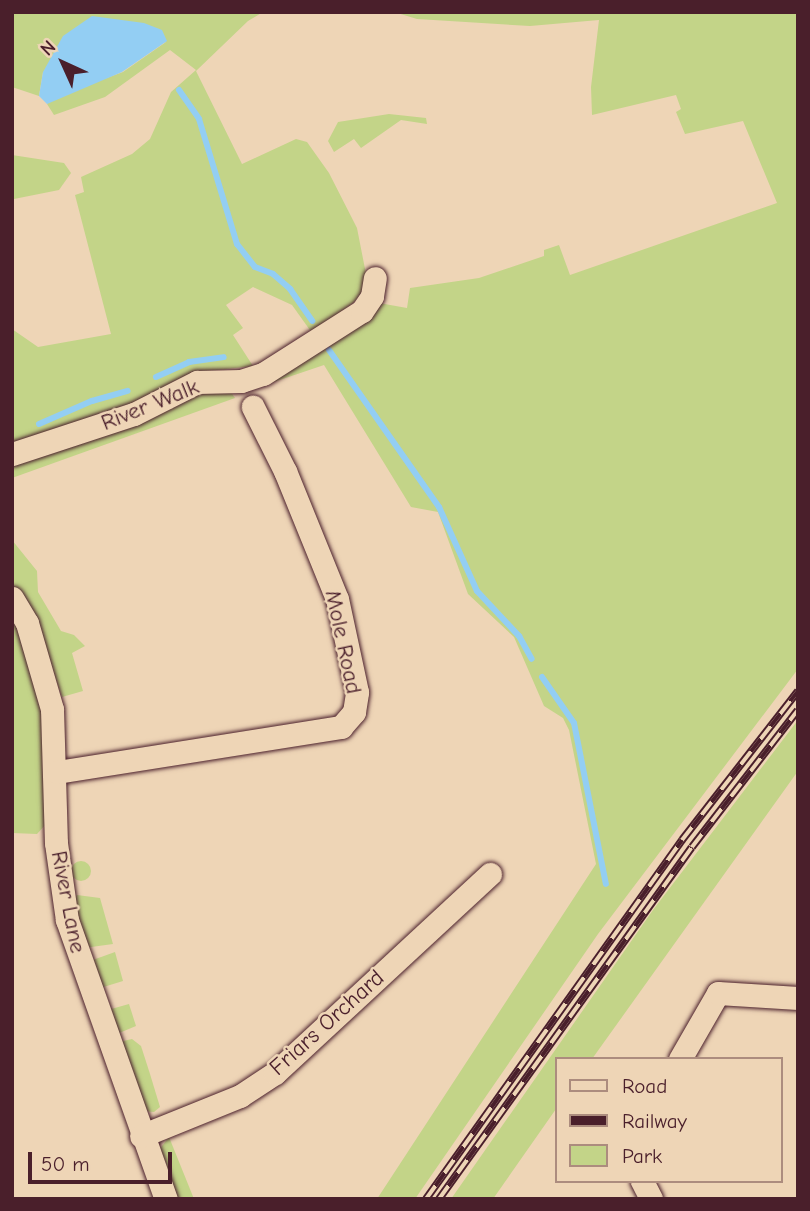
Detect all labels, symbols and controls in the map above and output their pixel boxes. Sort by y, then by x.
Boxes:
north arrow [28,28,98,98]
text: N [36,36,60,60]
street label: River Walk [97,373,203,437]
street label: Mole Road [319,588,367,696]
street label: River Lane [45,848,91,956]
street label: Friars Orchard [264,964,390,1082]
legend [554,1057,782,1183]
text: Road [622,1074,667,1098]
text: Railway [622,1109,687,1133]
scale bar [32,1138,175,1182]
text: Park [622,1144,662,1168]
text: 50 m [41,1152,90,1176]

